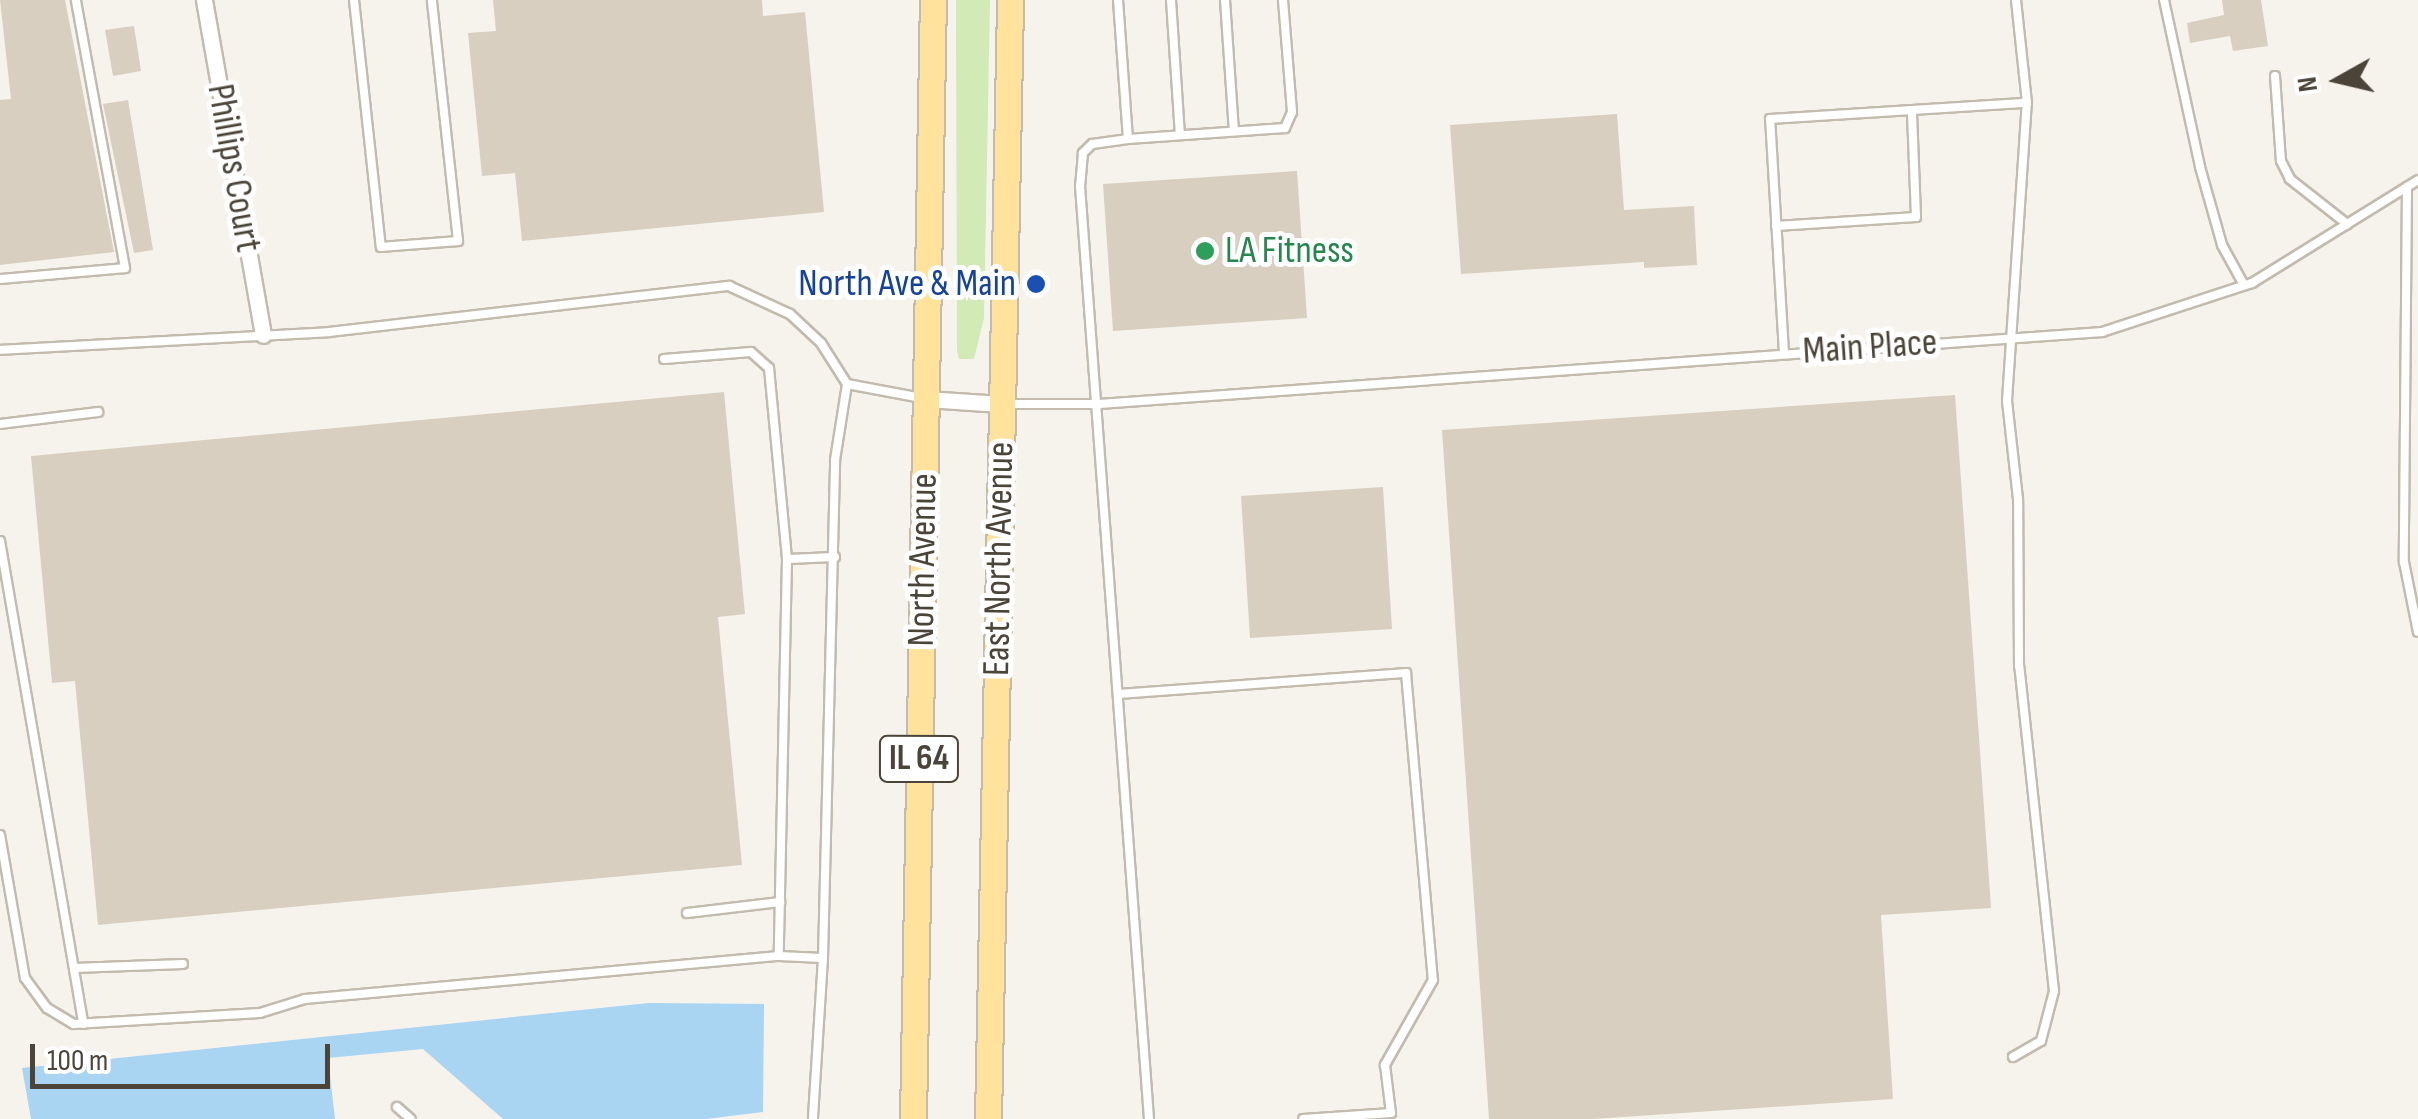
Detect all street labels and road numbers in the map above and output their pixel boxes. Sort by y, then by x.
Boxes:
street label: Phillips Court [197,81,271,255]
street label: Main Place [1801,320,1939,374]
street label: East North Avenue [974,441,1024,677]
street label: North Avenue [899,473,947,647]
road number: IL 64 [876,729,962,789]

